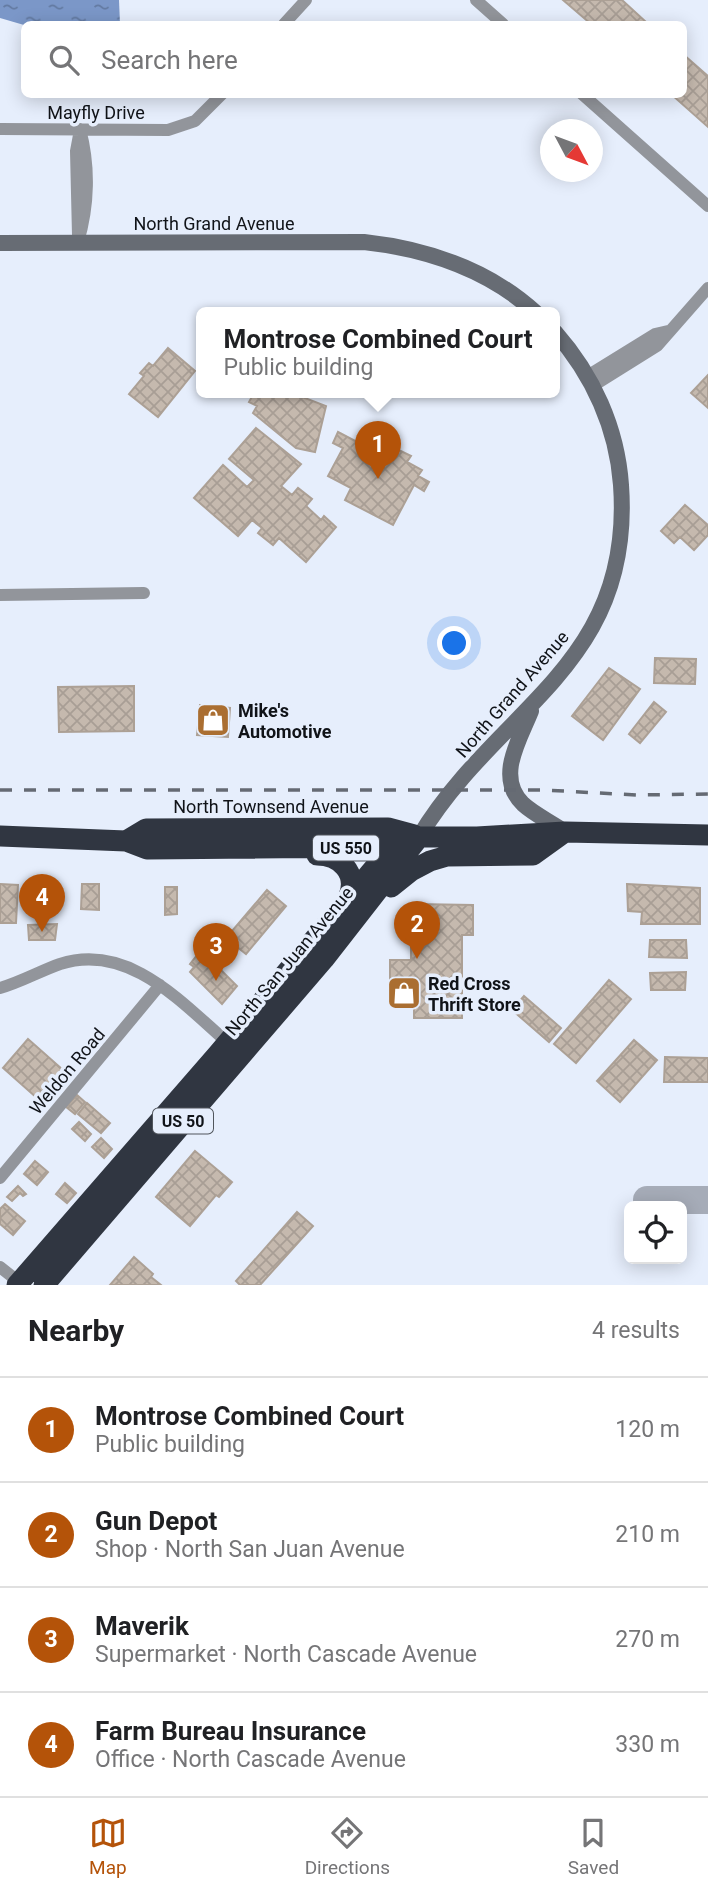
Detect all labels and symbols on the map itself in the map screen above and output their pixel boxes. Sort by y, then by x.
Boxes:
street label: Mayfly Drive [47,102,145,123]
north arrow [540,119,603,182]
street label: North Grand Avenue [133,213,295,234]
pin: 1 [355,421,401,479]
your location [437,626,471,660]
street label: North Grand Avenue [451,626,573,762]
place label: Mike's Automotive [238,700,332,742]
shop icon: Mike's Automotive [194,701,232,739]
street label: North Townsend Avenue [173,796,369,817]
road number: US 550 [313,835,379,860]
pin: 4 [19,874,65,932]
street label: North San Juan Avenue [221,882,357,1040]
pin: 2 [394,901,440,959]
pin: 3 [193,923,239,981]
place label: Red Cross Thrift Store [428,973,521,1015]
shop icon: Red Cross Thrift Store [385,974,423,1012]
street label: Weldon Road [25,1024,109,1118]
road number: US 50 [153,1108,213,1134]

